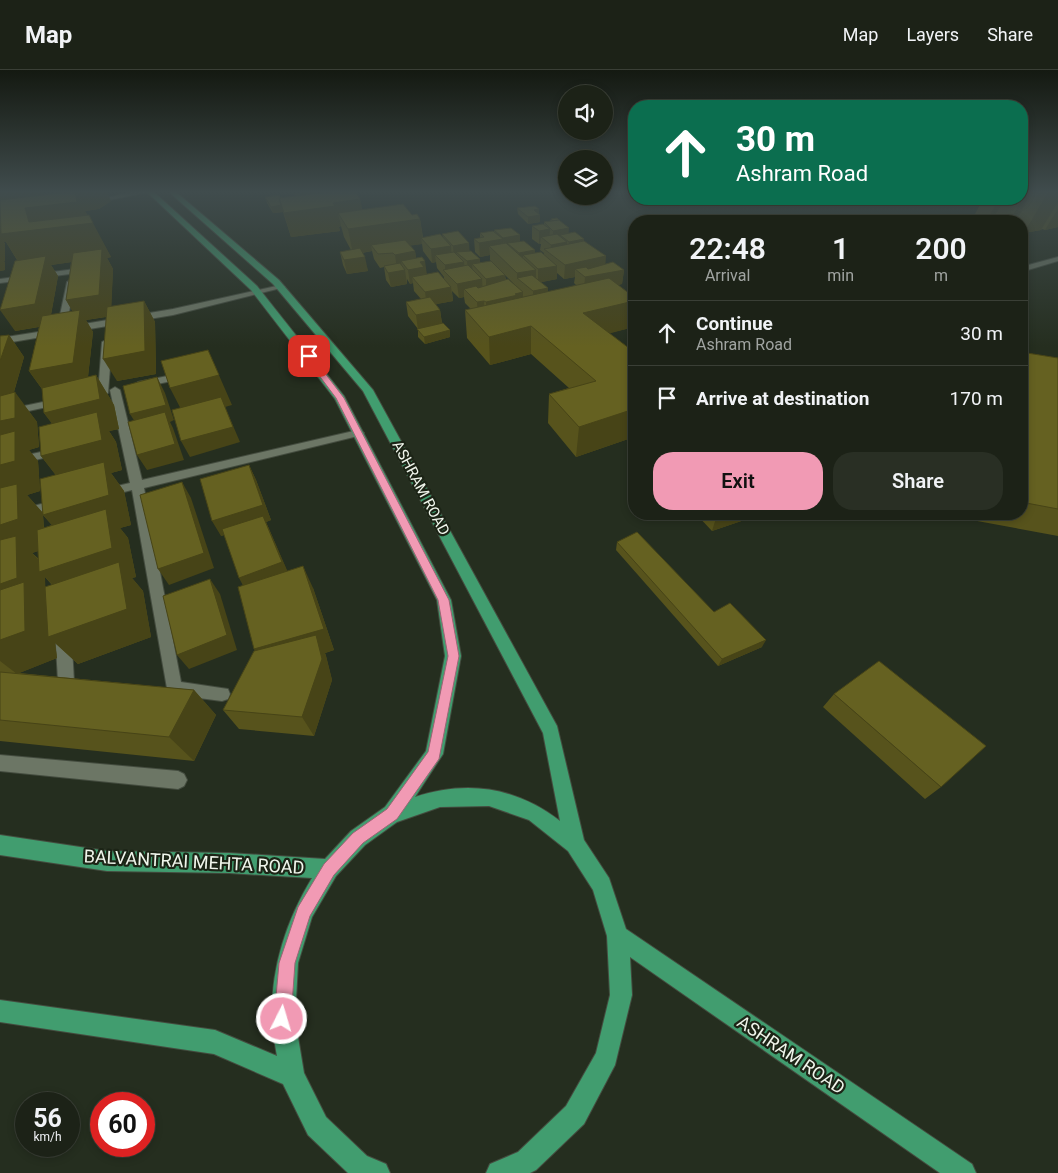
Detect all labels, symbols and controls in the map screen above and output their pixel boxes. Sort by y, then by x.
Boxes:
text: Map [25,21,72,49]
text: Map [843,24,878,45]
text: Layers [906,24,959,45]
text: Share [987,24,1033,45]
map controls [558,85,613,205]
button: sound [558,85,613,140]
text: 30 m [736,119,815,160]
icon: ahead [653,120,718,185]
button: layers [558,150,613,205]
text: Ashram Road [736,161,868,186]
text: 22:48 [689,231,766,266]
text: 1 [832,231,849,266]
text: 200 [915,231,967,266]
text: Arrival [705,266,750,285]
text: min [827,266,854,285]
text: m [934,266,948,285]
text: Continue [696,312,773,335]
icon: ahead [653,319,681,347]
text: 30 m [960,322,1003,345]
pin [288,335,330,377]
text: Ashram Road [696,335,792,354]
icon: arrive [295,342,323,370]
icon: arrive [653,384,681,412]
text: Arrive at destination [696,387,869,410]
text: 170 m [950,387,1003,410]
street label: ASHRAM ROAD [389,438,453,538]
button: Exit [653,452,823,510]
button: Share [833,452,1003,510]
street label: BALVANTRAI MEHTA ROAD [83,845,305,878]
position arrow [255,992,307,1044]
street label: ASHRAM ROAD [734,1011,849,1098]
speed limit sign: 60 [90,1092,155,1157]
text: 56 [33,1104,62,1133]
text: km/h [33,1130,62,1144]

